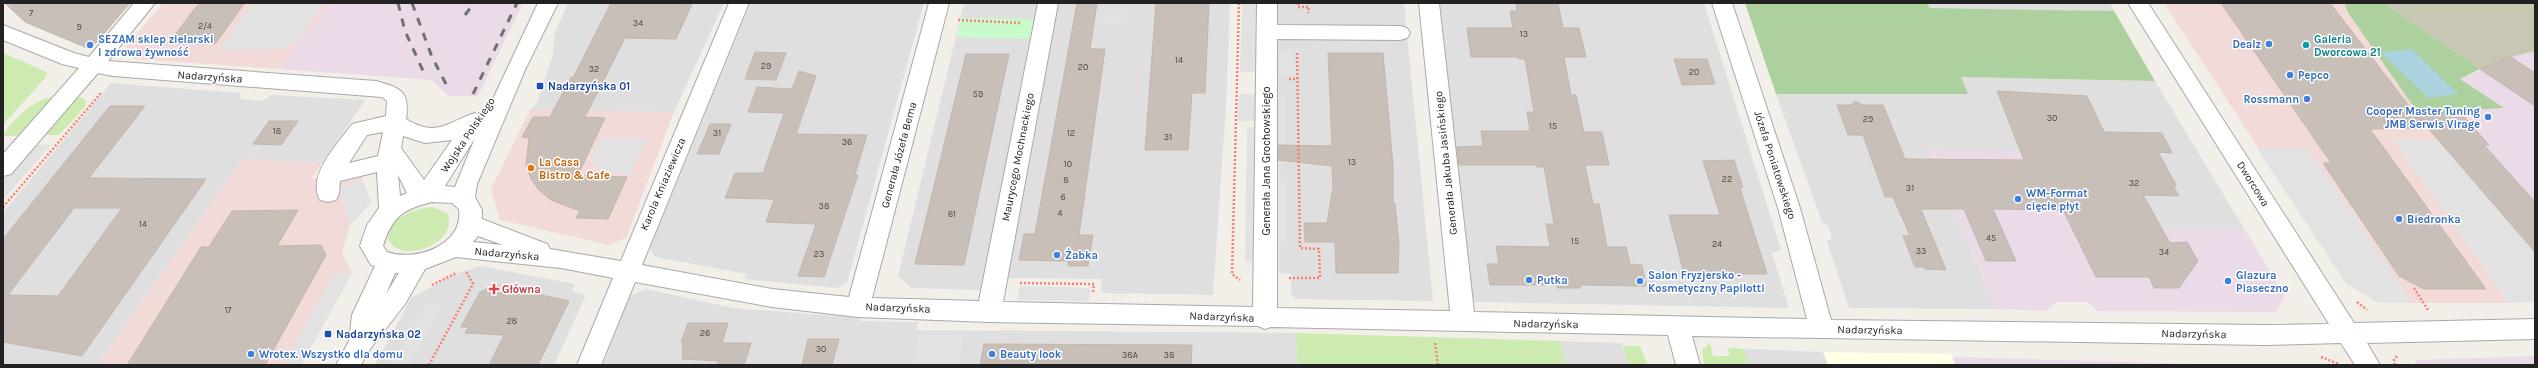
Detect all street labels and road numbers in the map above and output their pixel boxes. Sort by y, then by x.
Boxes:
street label: Nadarzyńska [177,68,243,86]
street label: Generała Jana Grochowskiego [1260,86,1273,236]
street label: Generała Jakuba Jasińskiego [1432,90,1460,236]
street label: Maurycego Mochnackiego [999,92,1037,222]
street label: Wojska Polskiego [438,95,498,175]
street label: Generała Józefa Bema [879,100,919,210]
street label: Józefa Poniatowskiego [1751,109,1799,221]
street label: Karola Kniaziewicza [638,136,688,232]
street label: Dworcowa [2234,159,2272,209]
street label: Nadarzyńska [474,245,540,263]
street label: Nadarzyńska [865,300,931,316]
street label: Nadarzyńska [1189,309,1255,325]
street label: Nadarzyńska [1513,317,1579,331]
street label: Nadarzyńska [1837,323,1903,337]
street label: Nadarzyńska [2161,327,2227,341]

